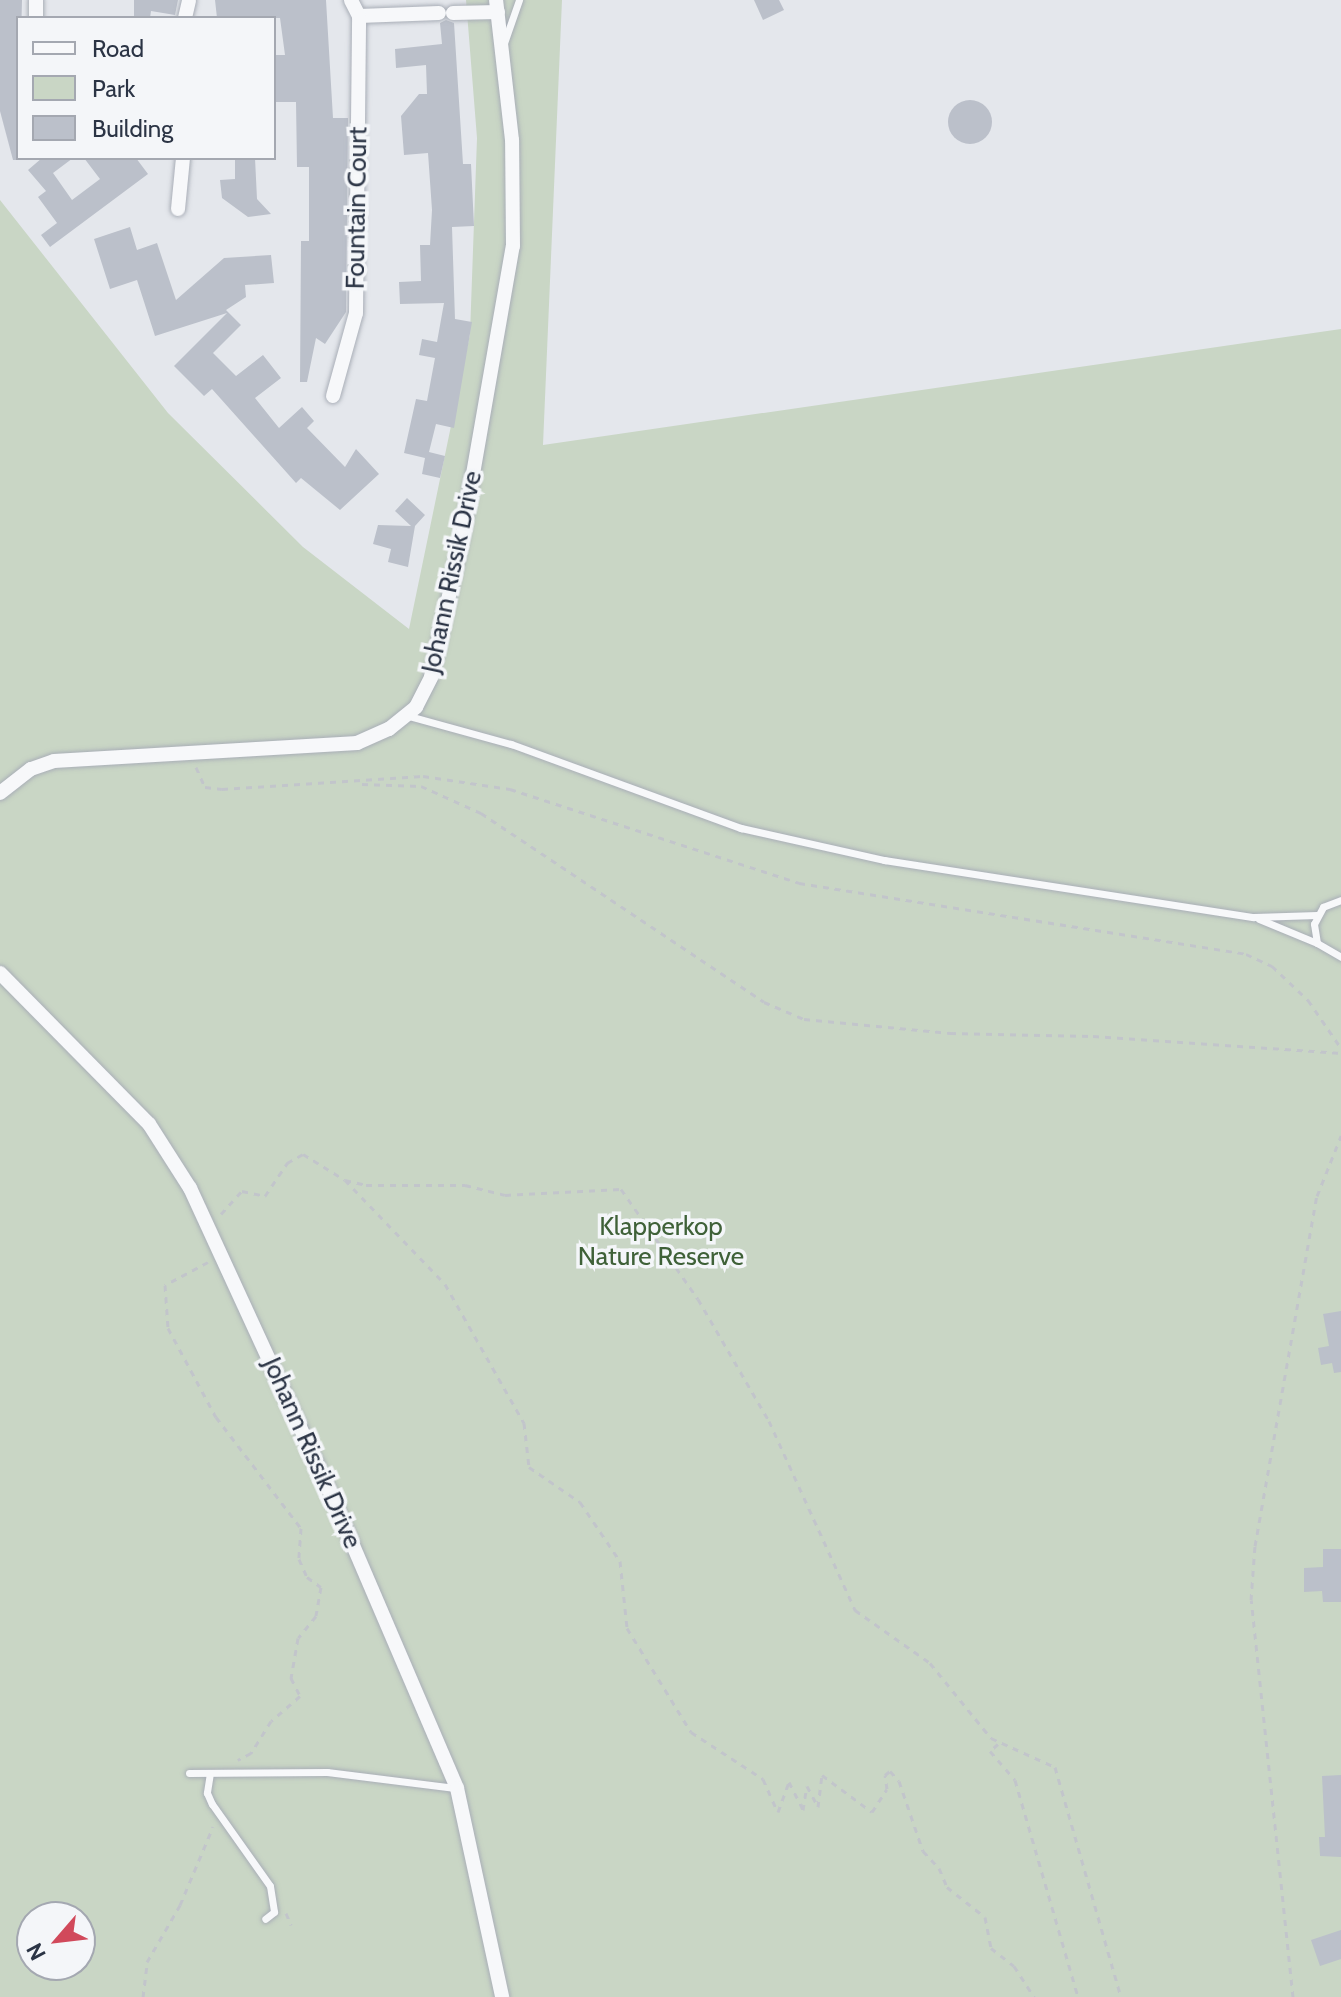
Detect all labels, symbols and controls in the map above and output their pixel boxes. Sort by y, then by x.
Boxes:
legend [16,16,276,160]
text: Road [92,34,144,63]
text: Park [92,74,135,103]
text: Building [92,114,173,143]
street label: Fountain Court [340,127,374,289]
street label: Johann Rissik Drive [415,468,489,676]
park label: Klapperkop Nature Reserve [578,1211,744,1272]
street label: Johann Rissik Drive [256,1353,368,1553]
north arrow [16,1901,96,1981]
text: N [21,1938,52,1965]

